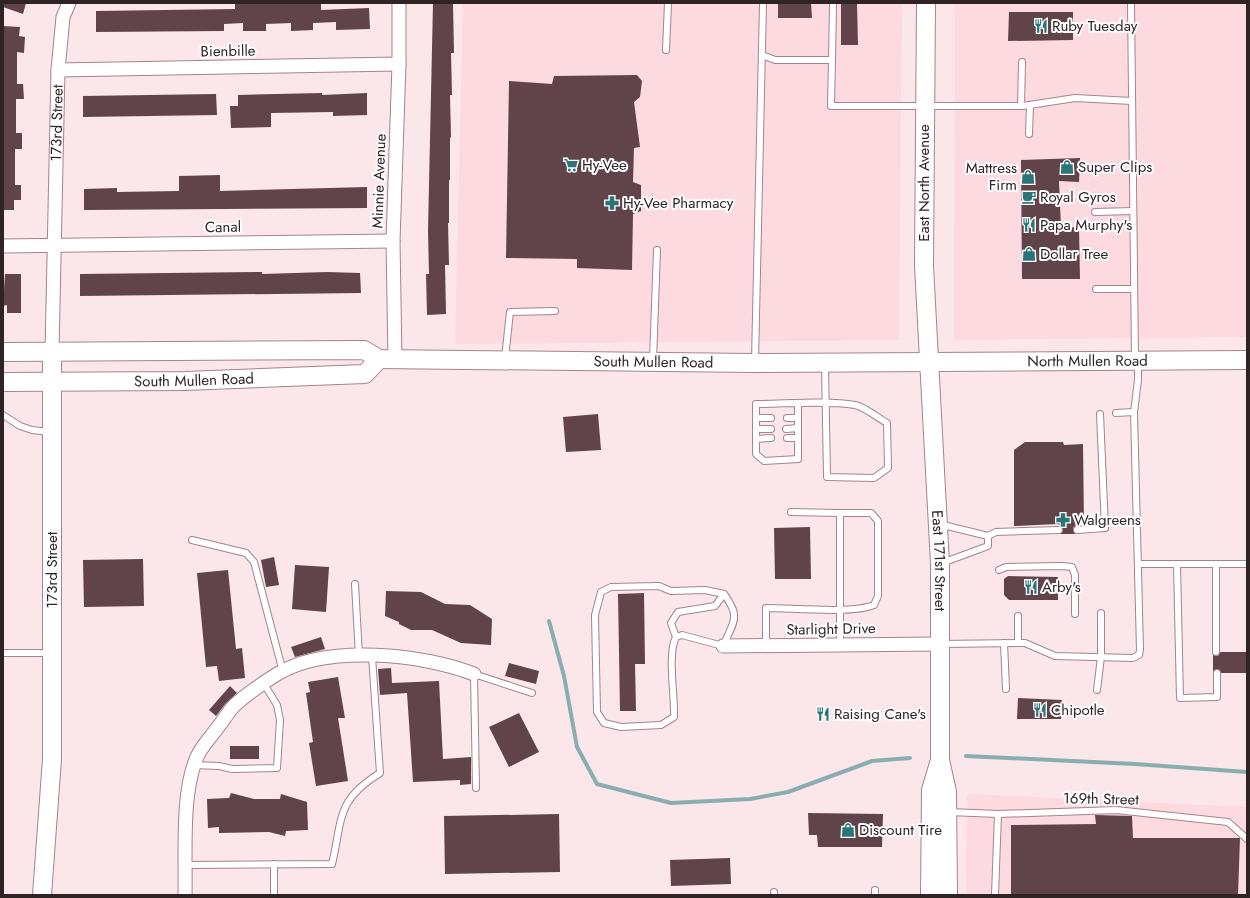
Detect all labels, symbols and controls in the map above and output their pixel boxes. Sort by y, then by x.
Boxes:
place label: Ruby Tuesday [1052,15,1138,37]
restaurant icon: Ruby Tuesday [1033,18,1049,34]
street label: Bienbille [200,40,256,62]
street label: 173rd Street [45,84,69,162]
street label: East North Avenue [913,124,935,242]
street label: Minnie Avenue [366,133,392,229]
place label: Hy-Vee [582,154,627,176]
place label: Super Clips [1078,156,1152,178]
supermarket icon: Hy-Vee [563,157,579,173]
place label: Mattress Firm [966,157,1017,196]
shop icon: Super Clips [1059,159,1075,175]
shop icon: Mattress Firm [1020,169,1036,185]
place label: Royal Gyros [1040,186,1116,208]
cafe icon: Royal Gyros [1021,189,1037,205]
place label: Hy-Vee Pharmacy [623,192,734,214]
pharmacy icon: Hy-Vee Pharmacy [604,195,620,211]
place label: Papa Murphy's [1040,214,1132,236]
street label: Canal [205,216,241,238]
restaurant icon: Papa Murphy's [1021,217,1037,233]
place label: Dollar Tree [1040,243,1109,265]
shop icon: Dollar Tree [1021,246,1037,262]
street label: South Mullen Road [593,350,714,374]
street label: North Mullen Road [1027,350,1148,372]
street label: South Mullen Road [134,367,254,392]
place label: Walgreens [1074,509,1141,531]
street label: East 171st Street [926,510,951,612]
pharmacy icon: Walgreens [1055,512,1071,528]
street label: 173rd Street [41,531,63,608]
place label: Arby's [1042,576,1081,598]
restaurant icon: Arby's [1023,579,1039,595]
street label: Starlight Drive [786,617,876,641]
place label: Chipotle [1051,699,1105,721]
restaurant icon: Chipotle [1032,702,1048,718]
place label: Raising Cane's [834,703,926,725]
restaurant icon: Raising Cane's [815,706,831,722]
street label: 169th Street [1063,787,1139,811]
place label: Discount Tire [859,819,942,841]
shop icon: Discount Tire [840,822,856,838]

